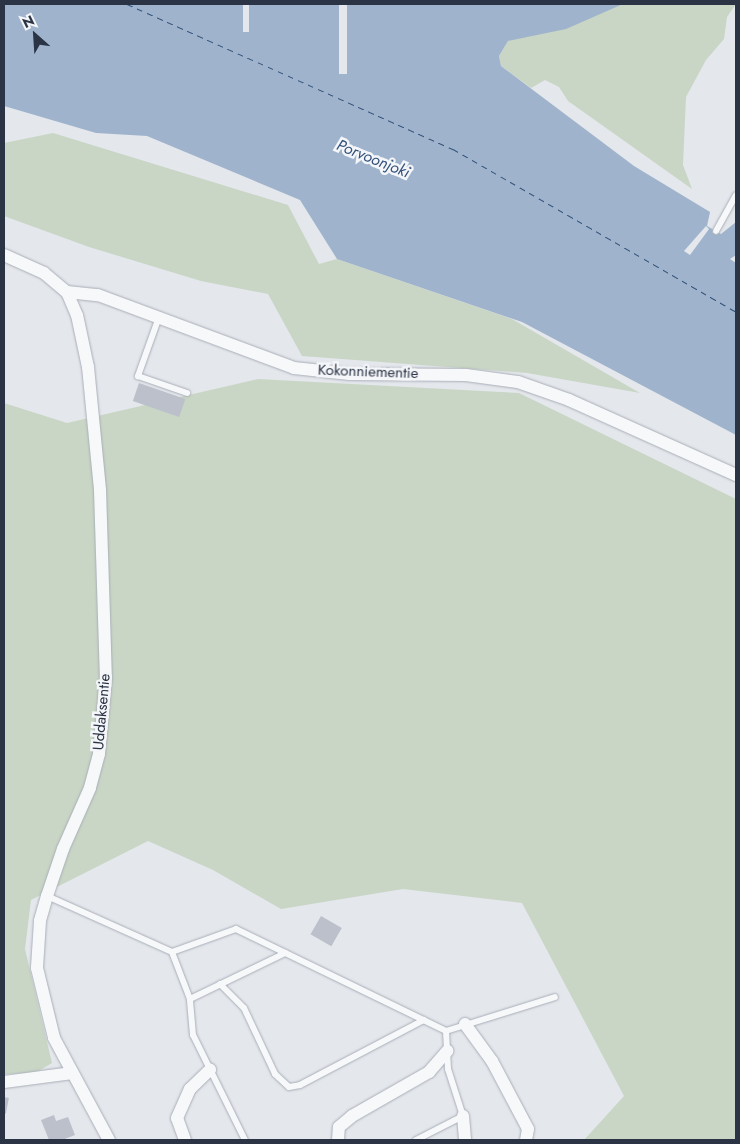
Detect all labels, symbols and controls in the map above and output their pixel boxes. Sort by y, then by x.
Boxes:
north arrow [10,10,60,60]
text: N [19,10,38,33]
water label: Porvoonjoki [334,136,412,182]
street label: Kokonniementie [317,361,419,383]
street label: Uddaksentie [90,673,114,751]

